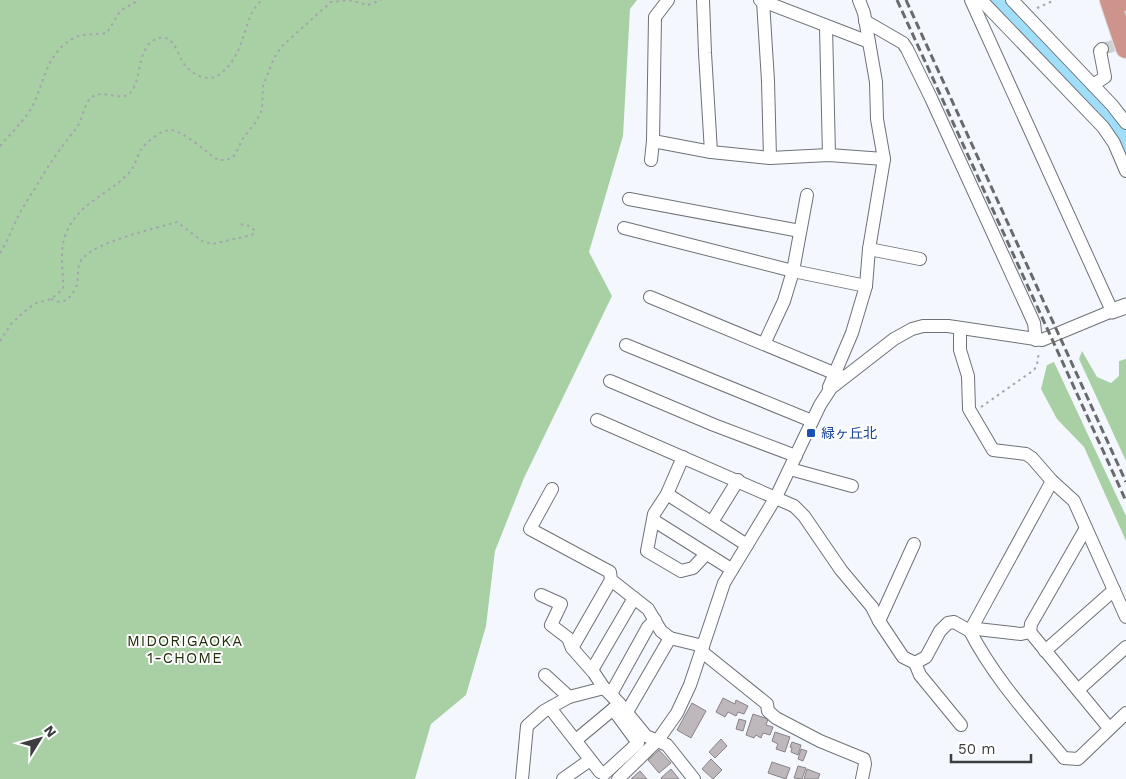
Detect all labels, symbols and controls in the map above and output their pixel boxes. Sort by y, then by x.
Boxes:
place label: 緑ヶ丘北 [821,425,877,441]
marker: 緑ヶ丘北 [805,427,817,439]
district label: MIDORIGAOKA 1-CHOME [127,632,243,667]
north arrow [15,714,65,764]
text: N [41,722,60,740]
scale bar [951,732,1031,764]
text: 50 m [958,740,995,758]

